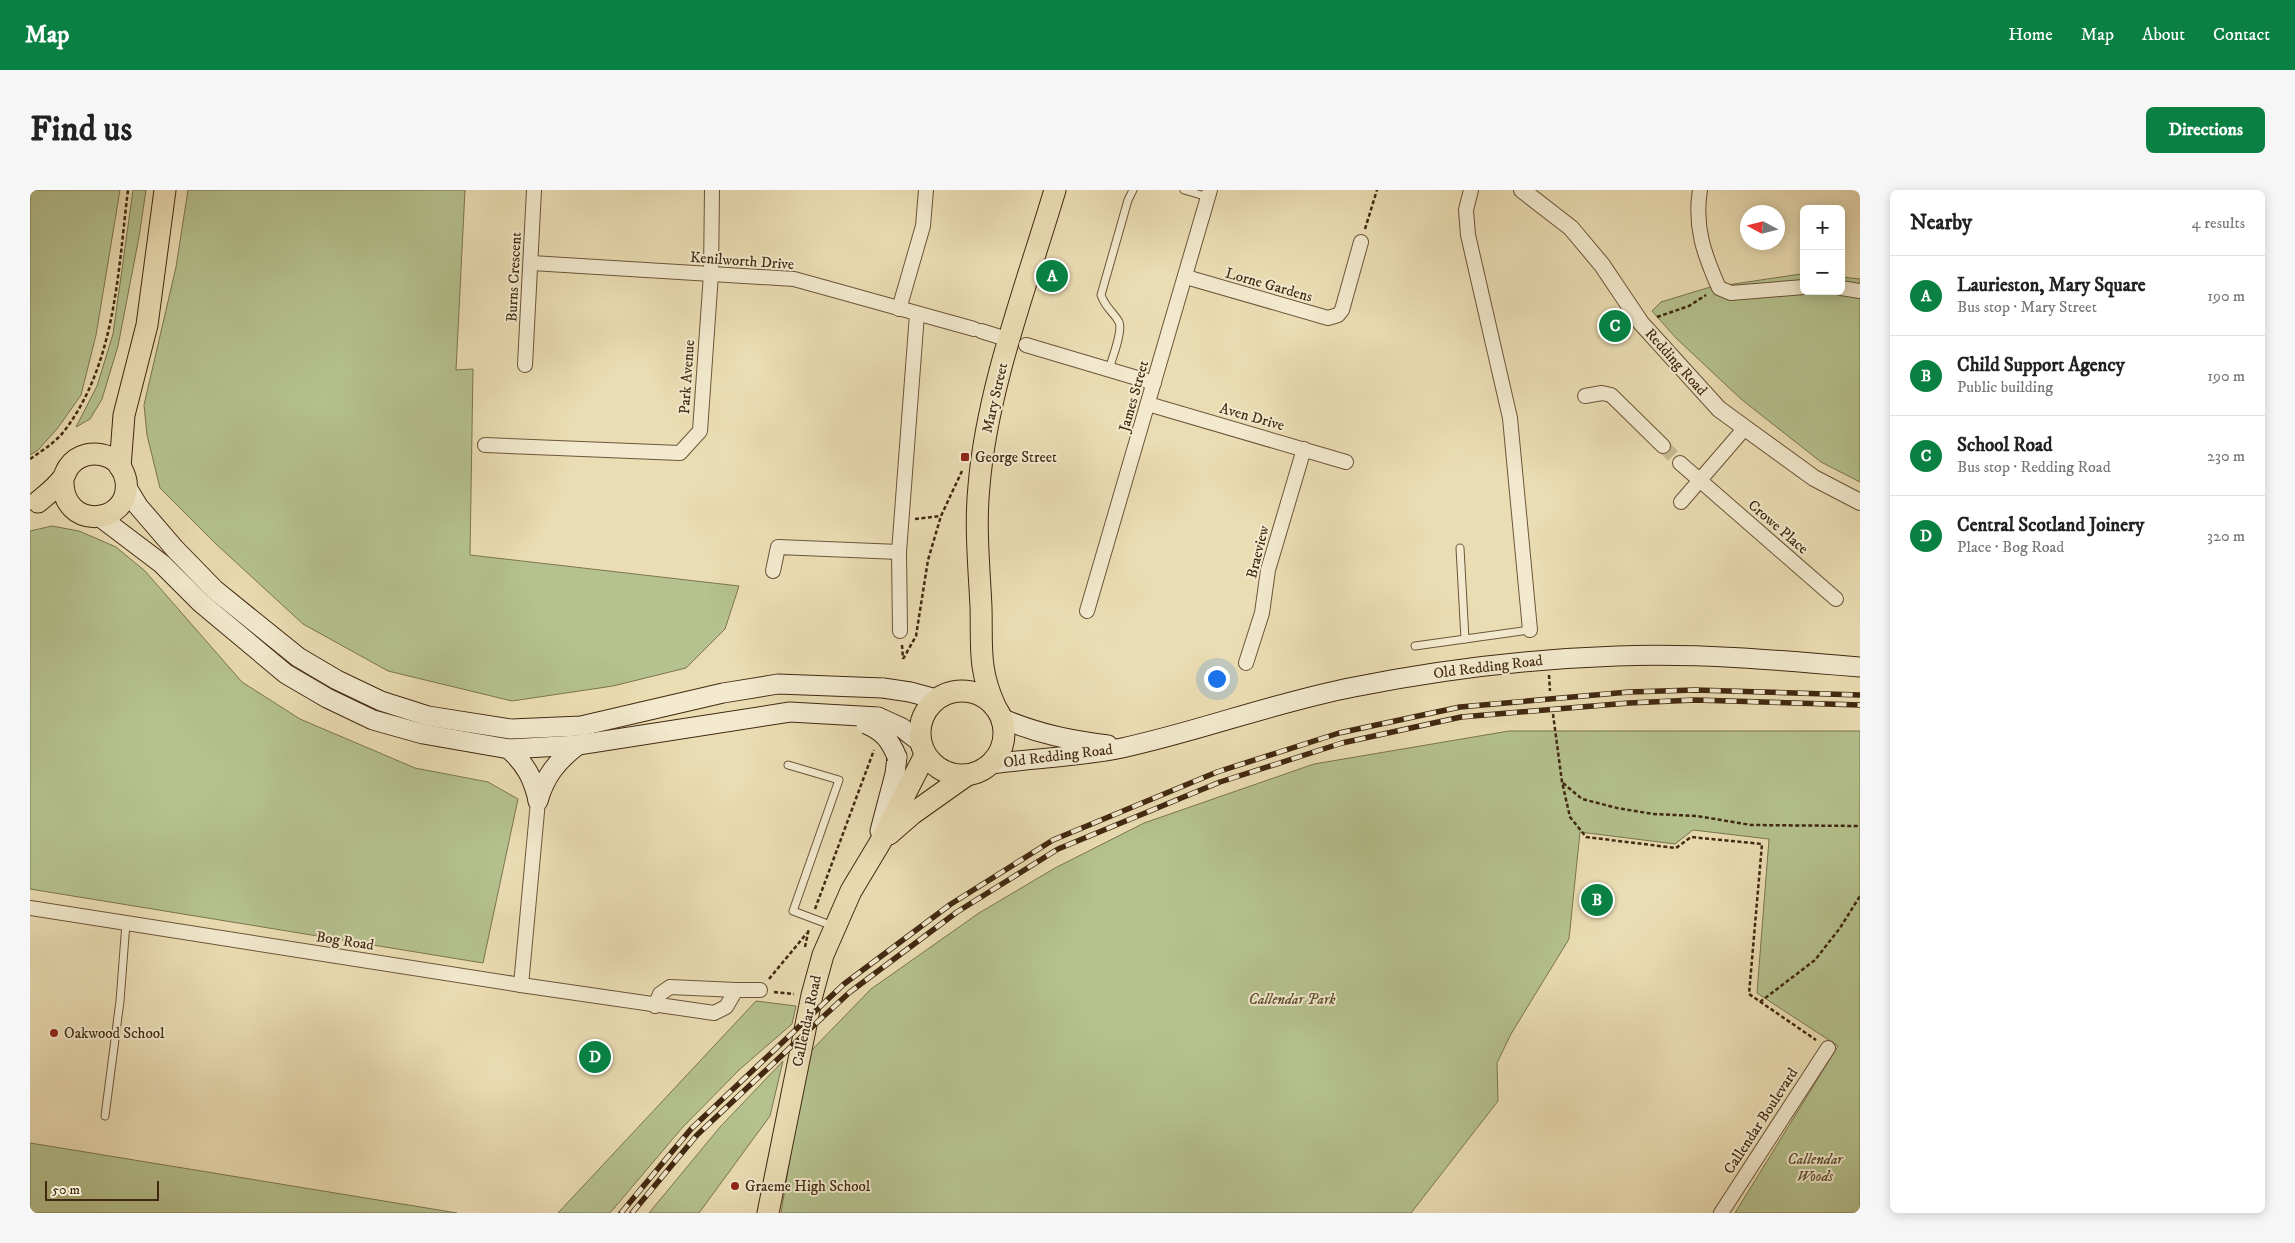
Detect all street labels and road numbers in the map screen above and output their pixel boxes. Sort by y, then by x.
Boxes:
street label: Burns Crescent [502,231,526,323]
street label: Kenilworth Drive [689,248,795,274]
street label: Lorne Gardens [1223,263,1315,307]
street label: Redding Road [1641,324,1712,400]
street label: Park Avenue [675,339,699,415]
street label: James Street [1114,358,1153,436]
street label: Mary Street [978,361,1012,435]
street label: Aven Drive [1217,399,1287,435]
street label: Crowe Place [1744,496,1812,558]
street label: Braeview [1242,523,1274,580]
street label: Old Redding Road [1432,651,1544,683]
street label: Old Redding Road [1002,740,1114,772]
street label: Bog Road [315,927,376,955]
street label: Callendar Road [788,973,826,1068]
street label: Callendar Boulevard [1720,1064,1803,1178]

